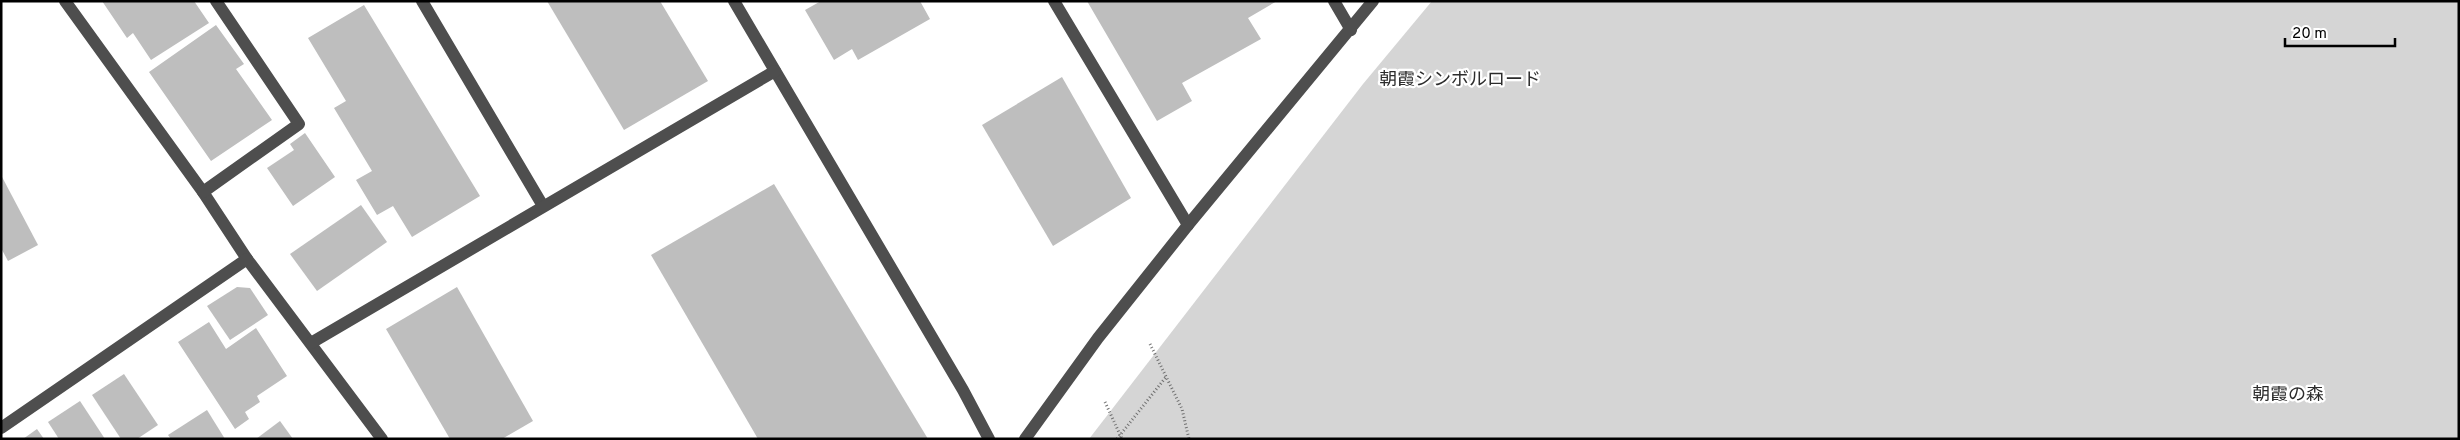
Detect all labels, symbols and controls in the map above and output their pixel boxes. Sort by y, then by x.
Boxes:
scale bar [2285,15,2395,47]
text: 20 m [2292,25,2327,44]
park label: 朝霞シンボルロード [1379,69,1541,92]
park label: 朝霞の森 [2252,384,2324,407]

